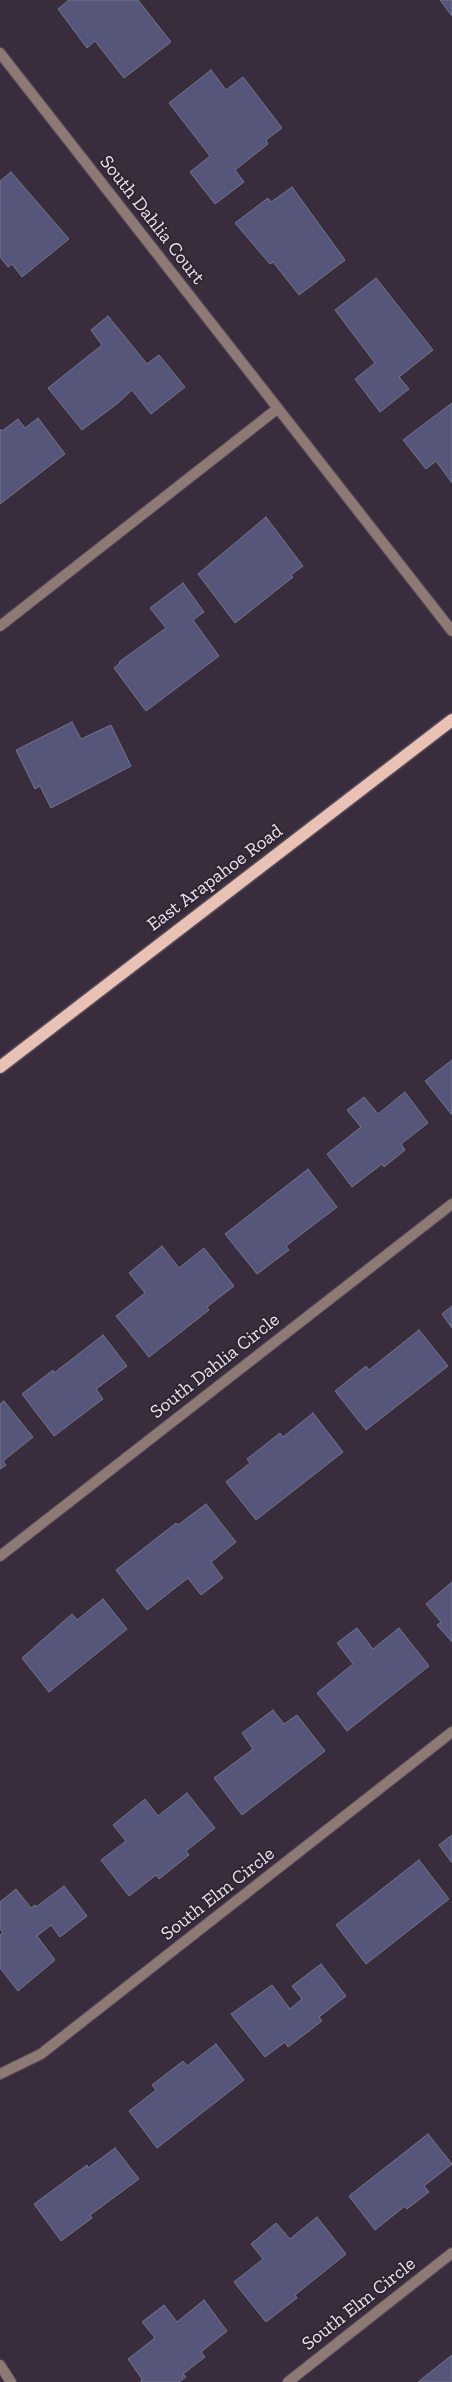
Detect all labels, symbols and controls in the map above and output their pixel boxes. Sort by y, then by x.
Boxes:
street label: South Dahlia Court [95,151,209,289]
street label: East Arapahoe Road [143,820,287,936]
street label: South Dahlia Circle [146,1308,284,1424]
street label: South Elm Circle [157,1843,279,1945]
street label: South Elm Circle [298,2253,420,2355]

